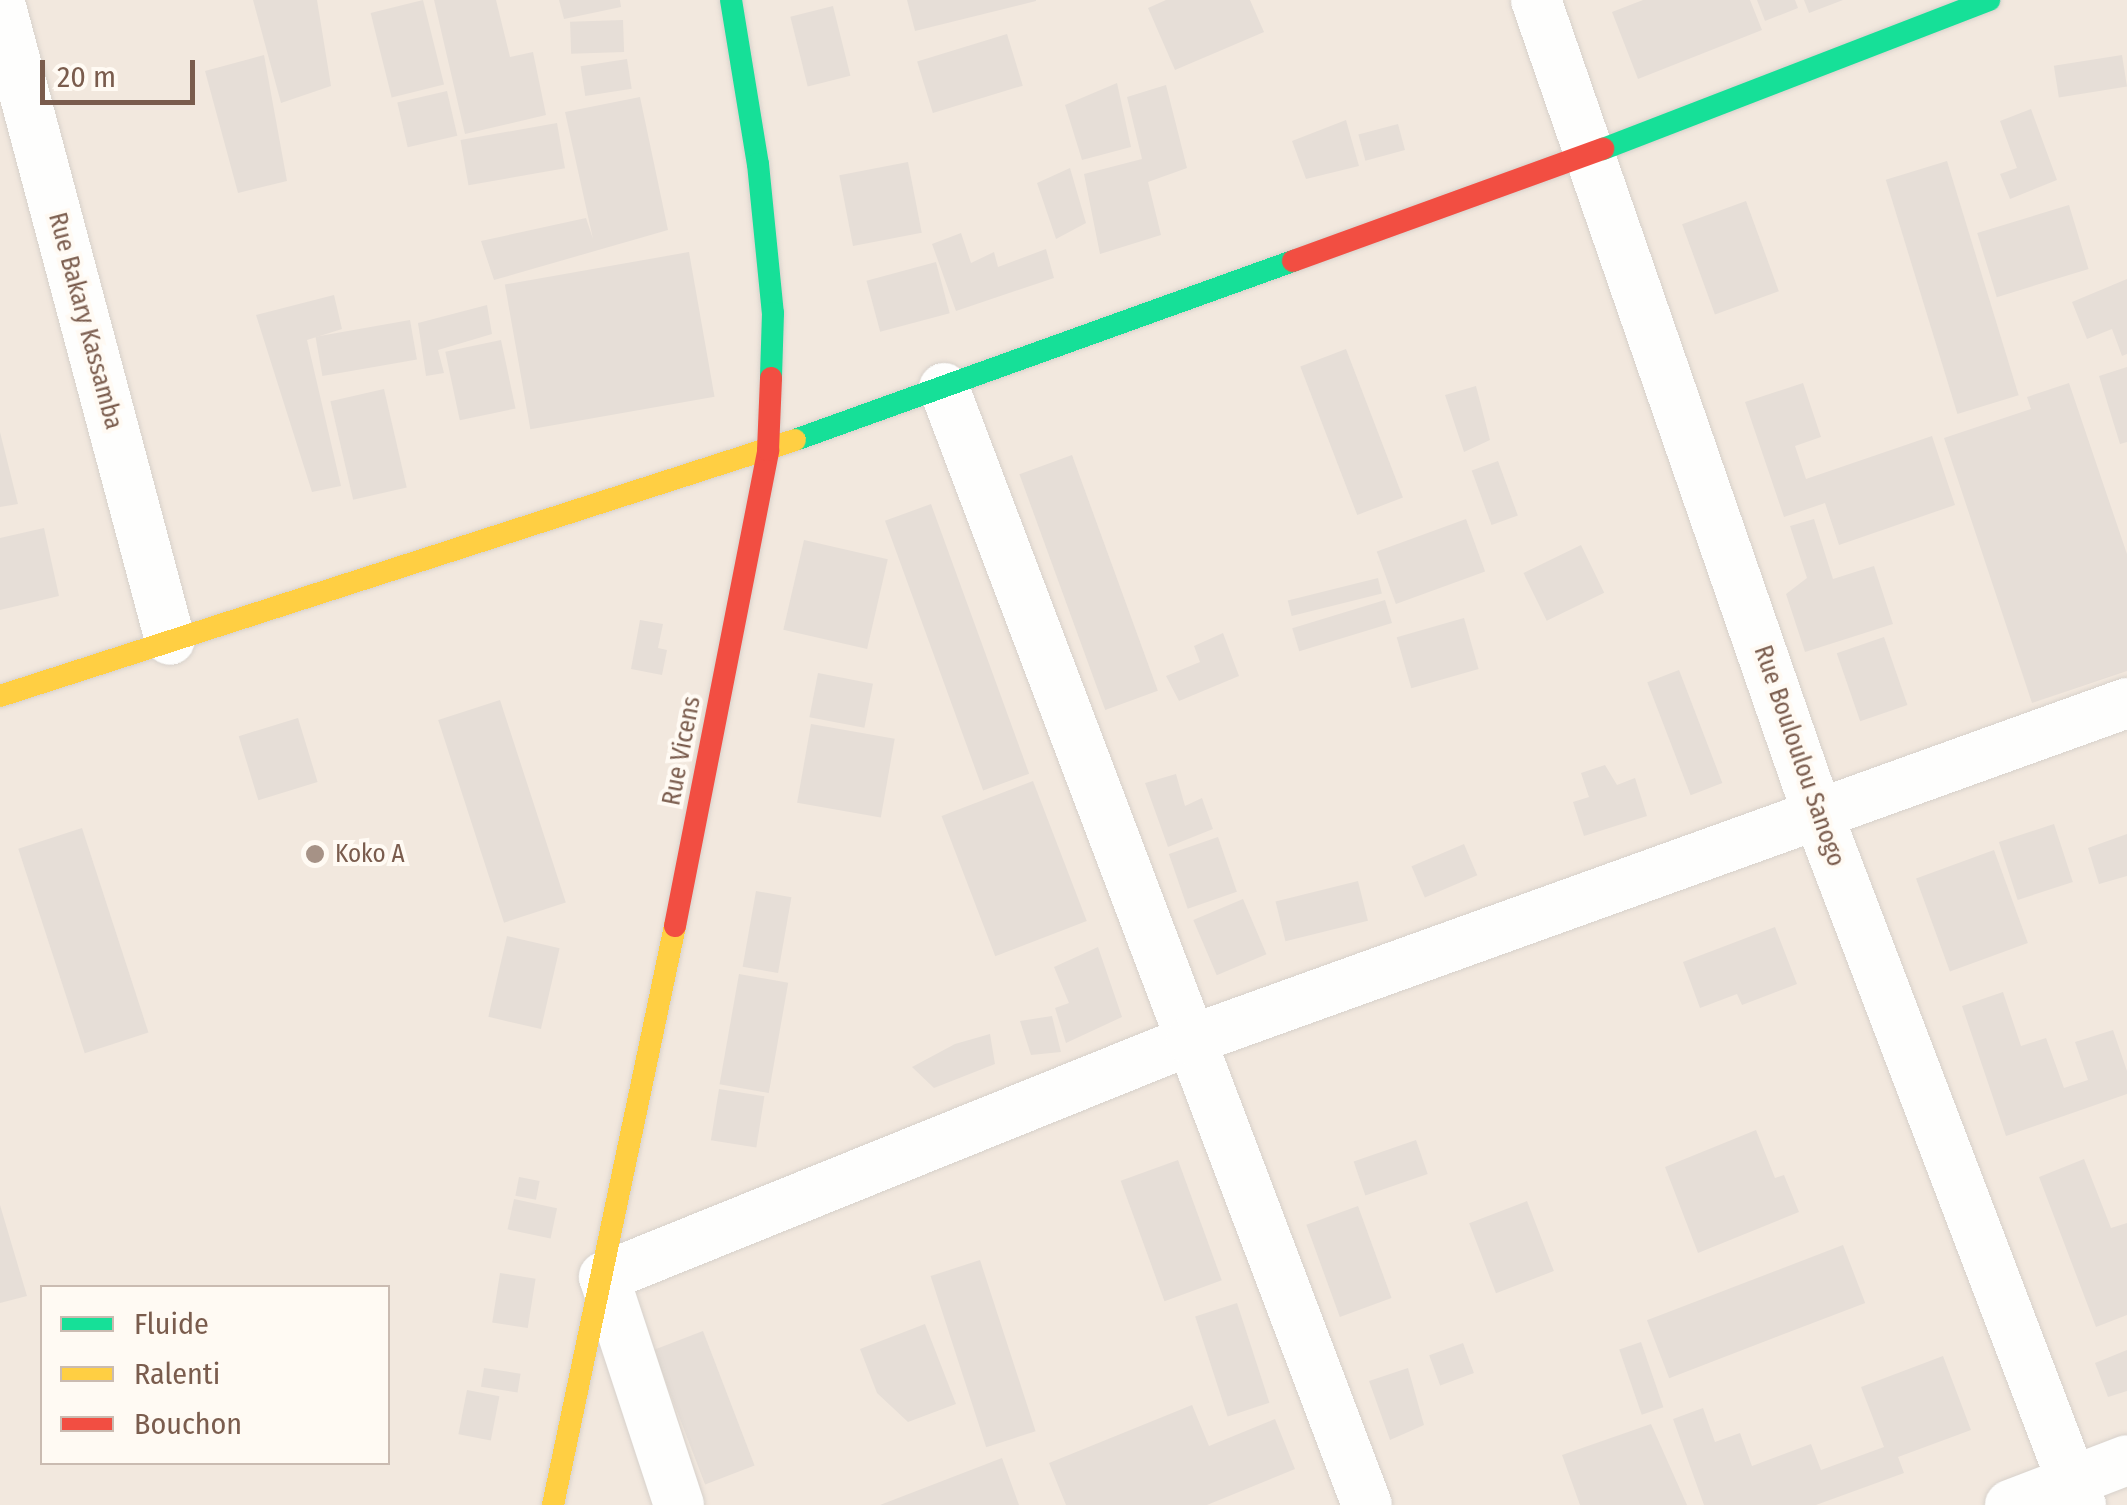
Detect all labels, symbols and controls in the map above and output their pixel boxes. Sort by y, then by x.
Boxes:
scale bar [45,40,200,102]
text: 20 m [57,59,116,95]
street label: Rue Bakary Kassamba [42,209,128,433]
street label: Rue Bouloulou Sanogo [1747,642,1851,870]
street label: Rue Vicens [657,694,707,808]
place label: Koko A [335,839,405,869]
marker: Koko A [304,843,326,865]
legend [40,1285,390,1465]
text: Fluide [134,1306,209,1342]
text: Ralenti [134,1356,220,1392]
text: Bouchon [134,1406,242,1442]

